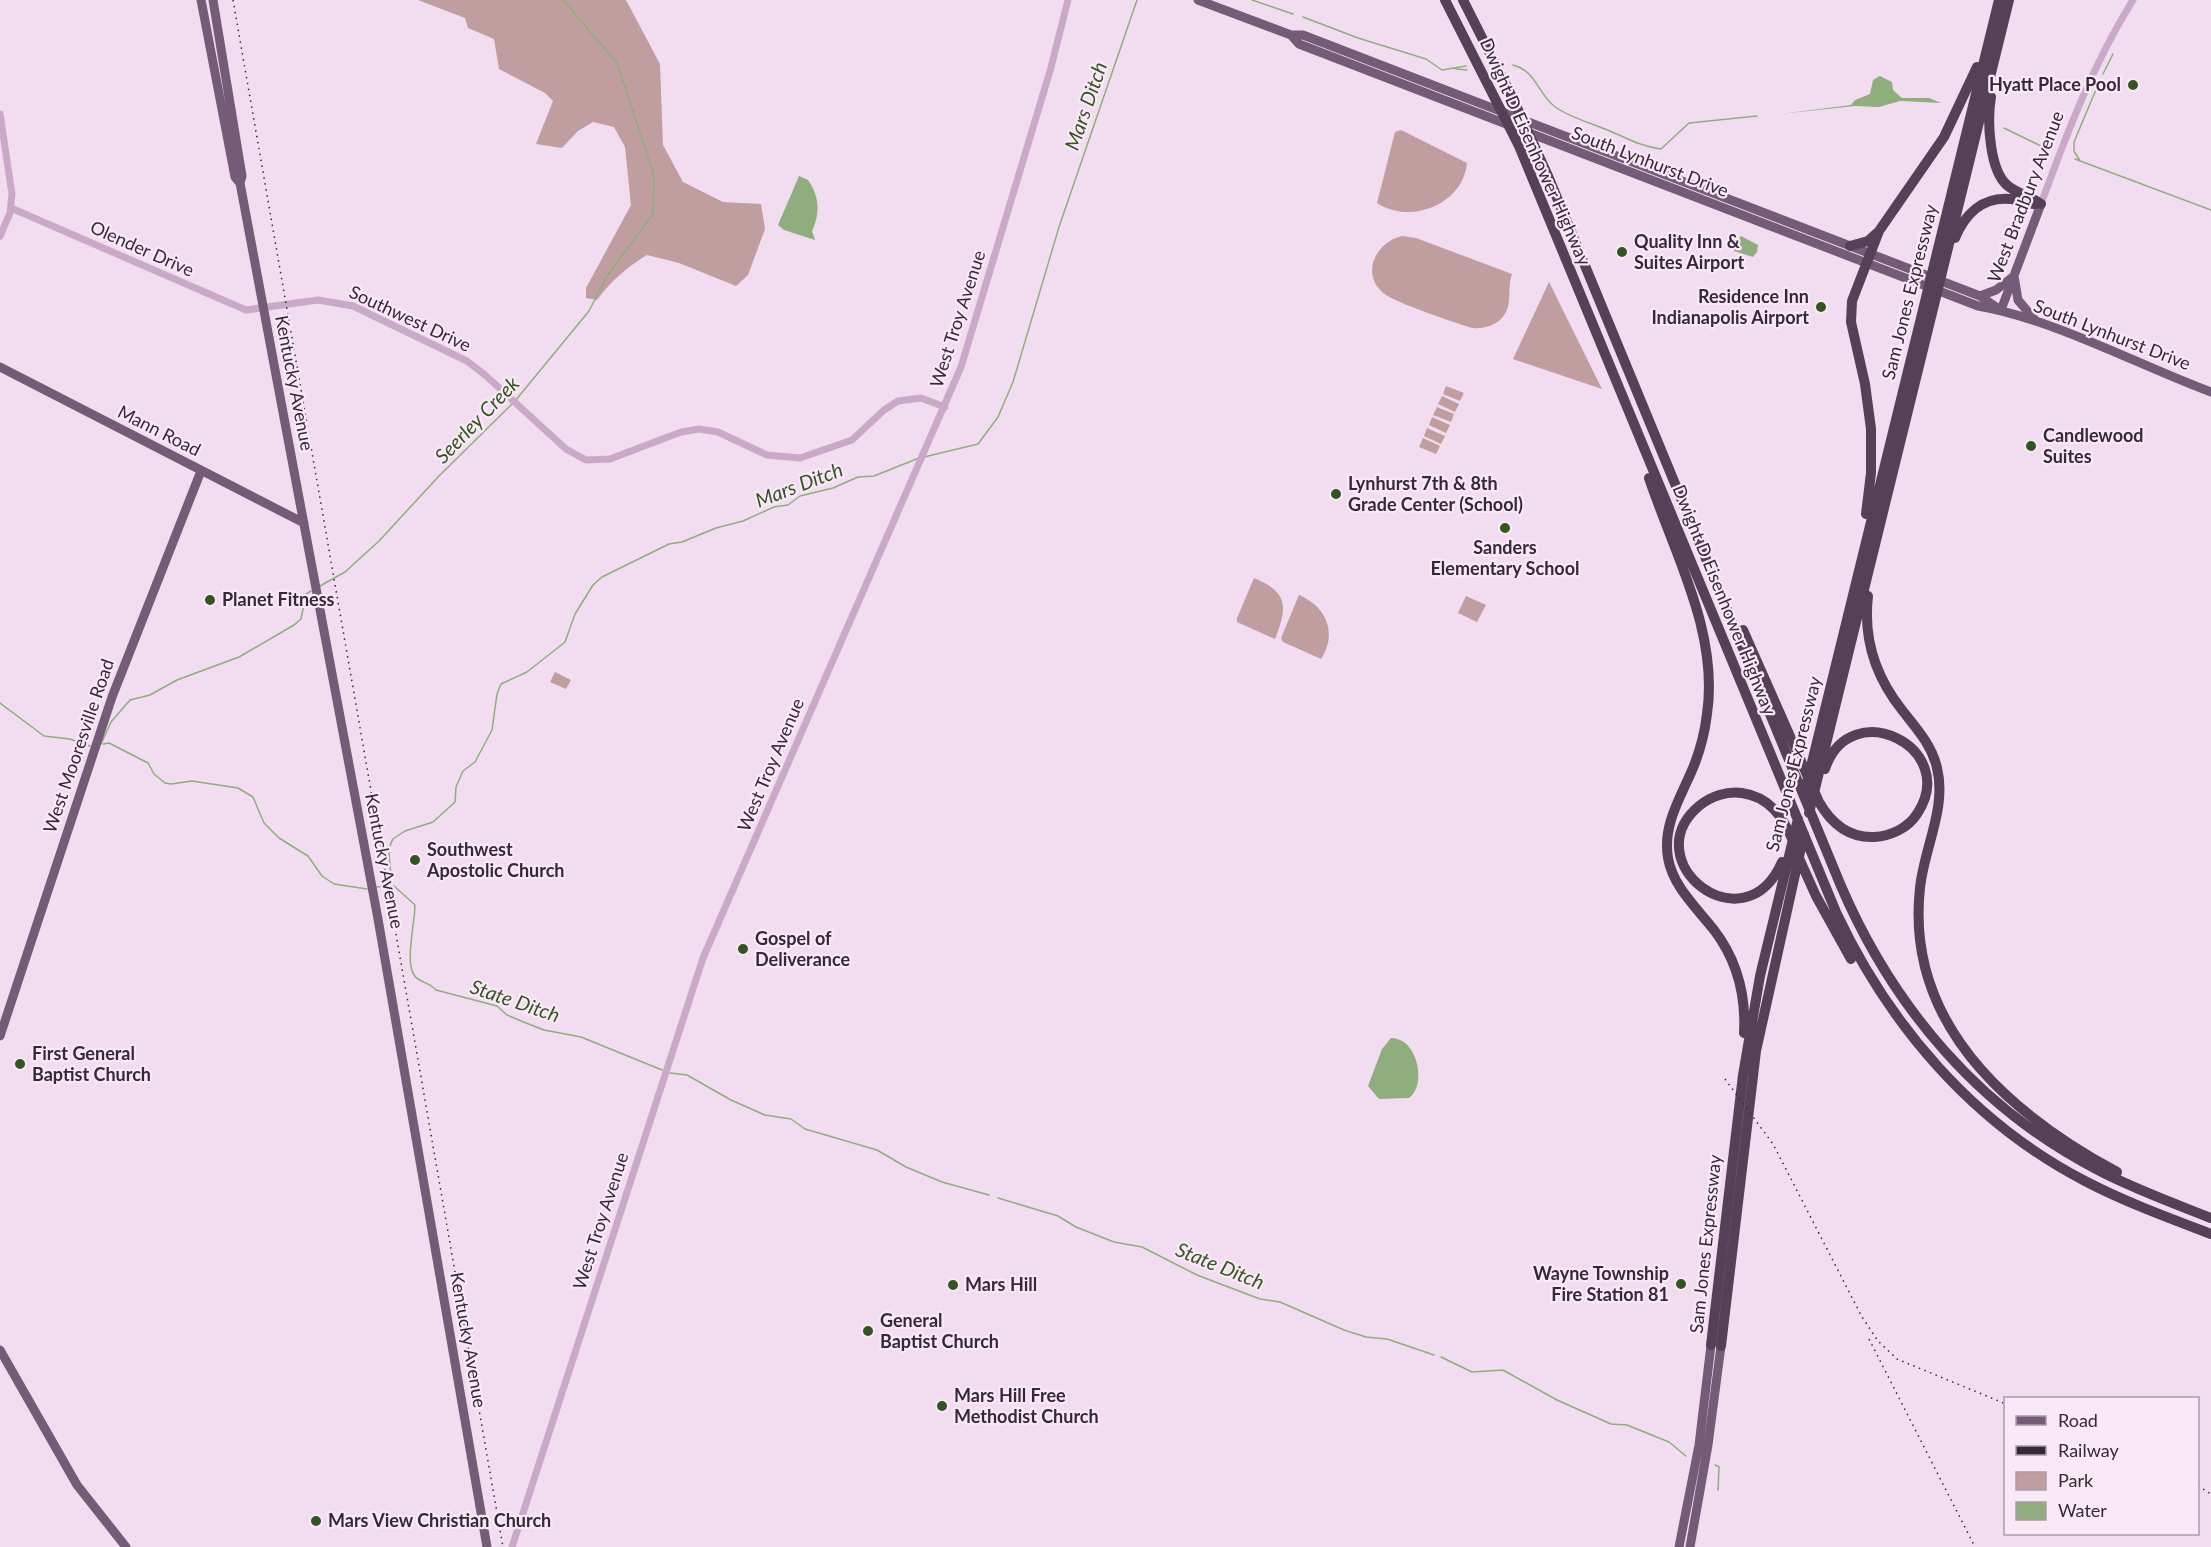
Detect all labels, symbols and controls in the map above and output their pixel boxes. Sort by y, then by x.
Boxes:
street label: Dwight D Eisenhower Highway [1476,35,1596,269]
water label: Mars Ditch [1059,58,1111,153]
place label: Hyatt Place Pool [1989,73,2121,95]
marker: Hyatt Place Pool [2126,78,2140,92]
street label: West Bradbury Avenue [1982,108,2068,286]
street label: South Lynhurst Drive [1569,121,1732,201]
street label: Sam Jones Expressway [1877,201,1942,382]
street label: Olender Drive [87,215,198,281]
place label: Quality Inn & Suites Airport [1634,230,1744,273]
marker: Quality Inn & Suites Airport [1615,245,1629,259]
street label: West Troy Avenue [925,247,990,390]
street label: Southwest Drive [346,280,475,356]
place label: Residence Inn Indianapolis Airport [1651,285,1809,328]
street label: South Lynhurst Drive [2031,294,2194,374]
marker: Residence Inn Indianapolis Airport [1814,300,1828,314]
street label: Kentucky Avenue [271,313,319,452]
water label: Seerley Creek [429,371,524,468]
street label: Mann Road [114,400,205,460]
place label: Candlewood Suites [2043,424,2144,467]
marker: Candlewood Suites [2024,439,2038,453]
water label: Mars Ditch [752,456,846,512]
place label: Lynhurst 7th & 8th Grade Center (School) [1348,472,1523,515]
street label: Dwight D Eisenhower Highway [1669,481,1782,719]
marker: Lynhurst 7th & 8th Grade Center (School) [1329,487,1343,501]
marker: Sanders Elementary School [1498,521,1512,535]
place label: Sanders Elementary School [1431,536,1579,579]
place label: Planet Fitness [222,588,335,610]
marker: Planet Fitness [203,593,217,607]
street label: West Mooresville Road [38,656,118,835]
street label: Sam Jones Expressway [1761,673,1826,854]
street label: West Troy Avenue [732,695,808,835]
street label: Kentucky Avenue [361,791,409,930]
place label: Southwest Apostolic Church [426,838,565,881]
marker: Southwest Apostolic Church [408,853,422,867]
place label: Gospel of Deliverance [755,927,850,970]
marker: Gospel of Deliverance [736,942,750,956]
water label: State Ditch [467,974,563,1027]
place label: First General Baptist Church [32,1042,151,1085]
marker: First General Baptist Church [13,1057,27,1071]
street label: West Troy Avenue [568,1149,633,1292]
street label: Sam Jones Expressway [1685,1153,1725,1334]
water label: State Ditch [1173,1237,1268,1294]
place label: Wayne Township Fire Station 81 [1533,1262,1669,1305]
street label: Kentucky Avenue [446,1270,492,1409]
place label: Mars Hill [965,1273,1037,1295]
marker: Wayne Township Fire Station 81 [1674,1277,1688,1291]
marker: Mars Hill [946,1278,960,1292]
place label: General Baptist Church [880,1309,999,1352]
marker: General Baptist Church [861,1324,875,1338]
place label: Mars Hill Free Methodist Church [954,1384,1099,1427]
legend [2004,1397,2199,1535]
marker: Mars Hill Free Methodist Church [935,1399,949,1413]
text: Road [2058,1409,2098,1431]
text: Railway [2058,1439,2119,1461]
text: Park [2058,1469,2094,1491]
text: Water [2058,1499,2107,1521]
place label: Mars View Christian Church [328,1509,551,1531]
marker: Mars View Christian Church [309,1514,323,1528]

